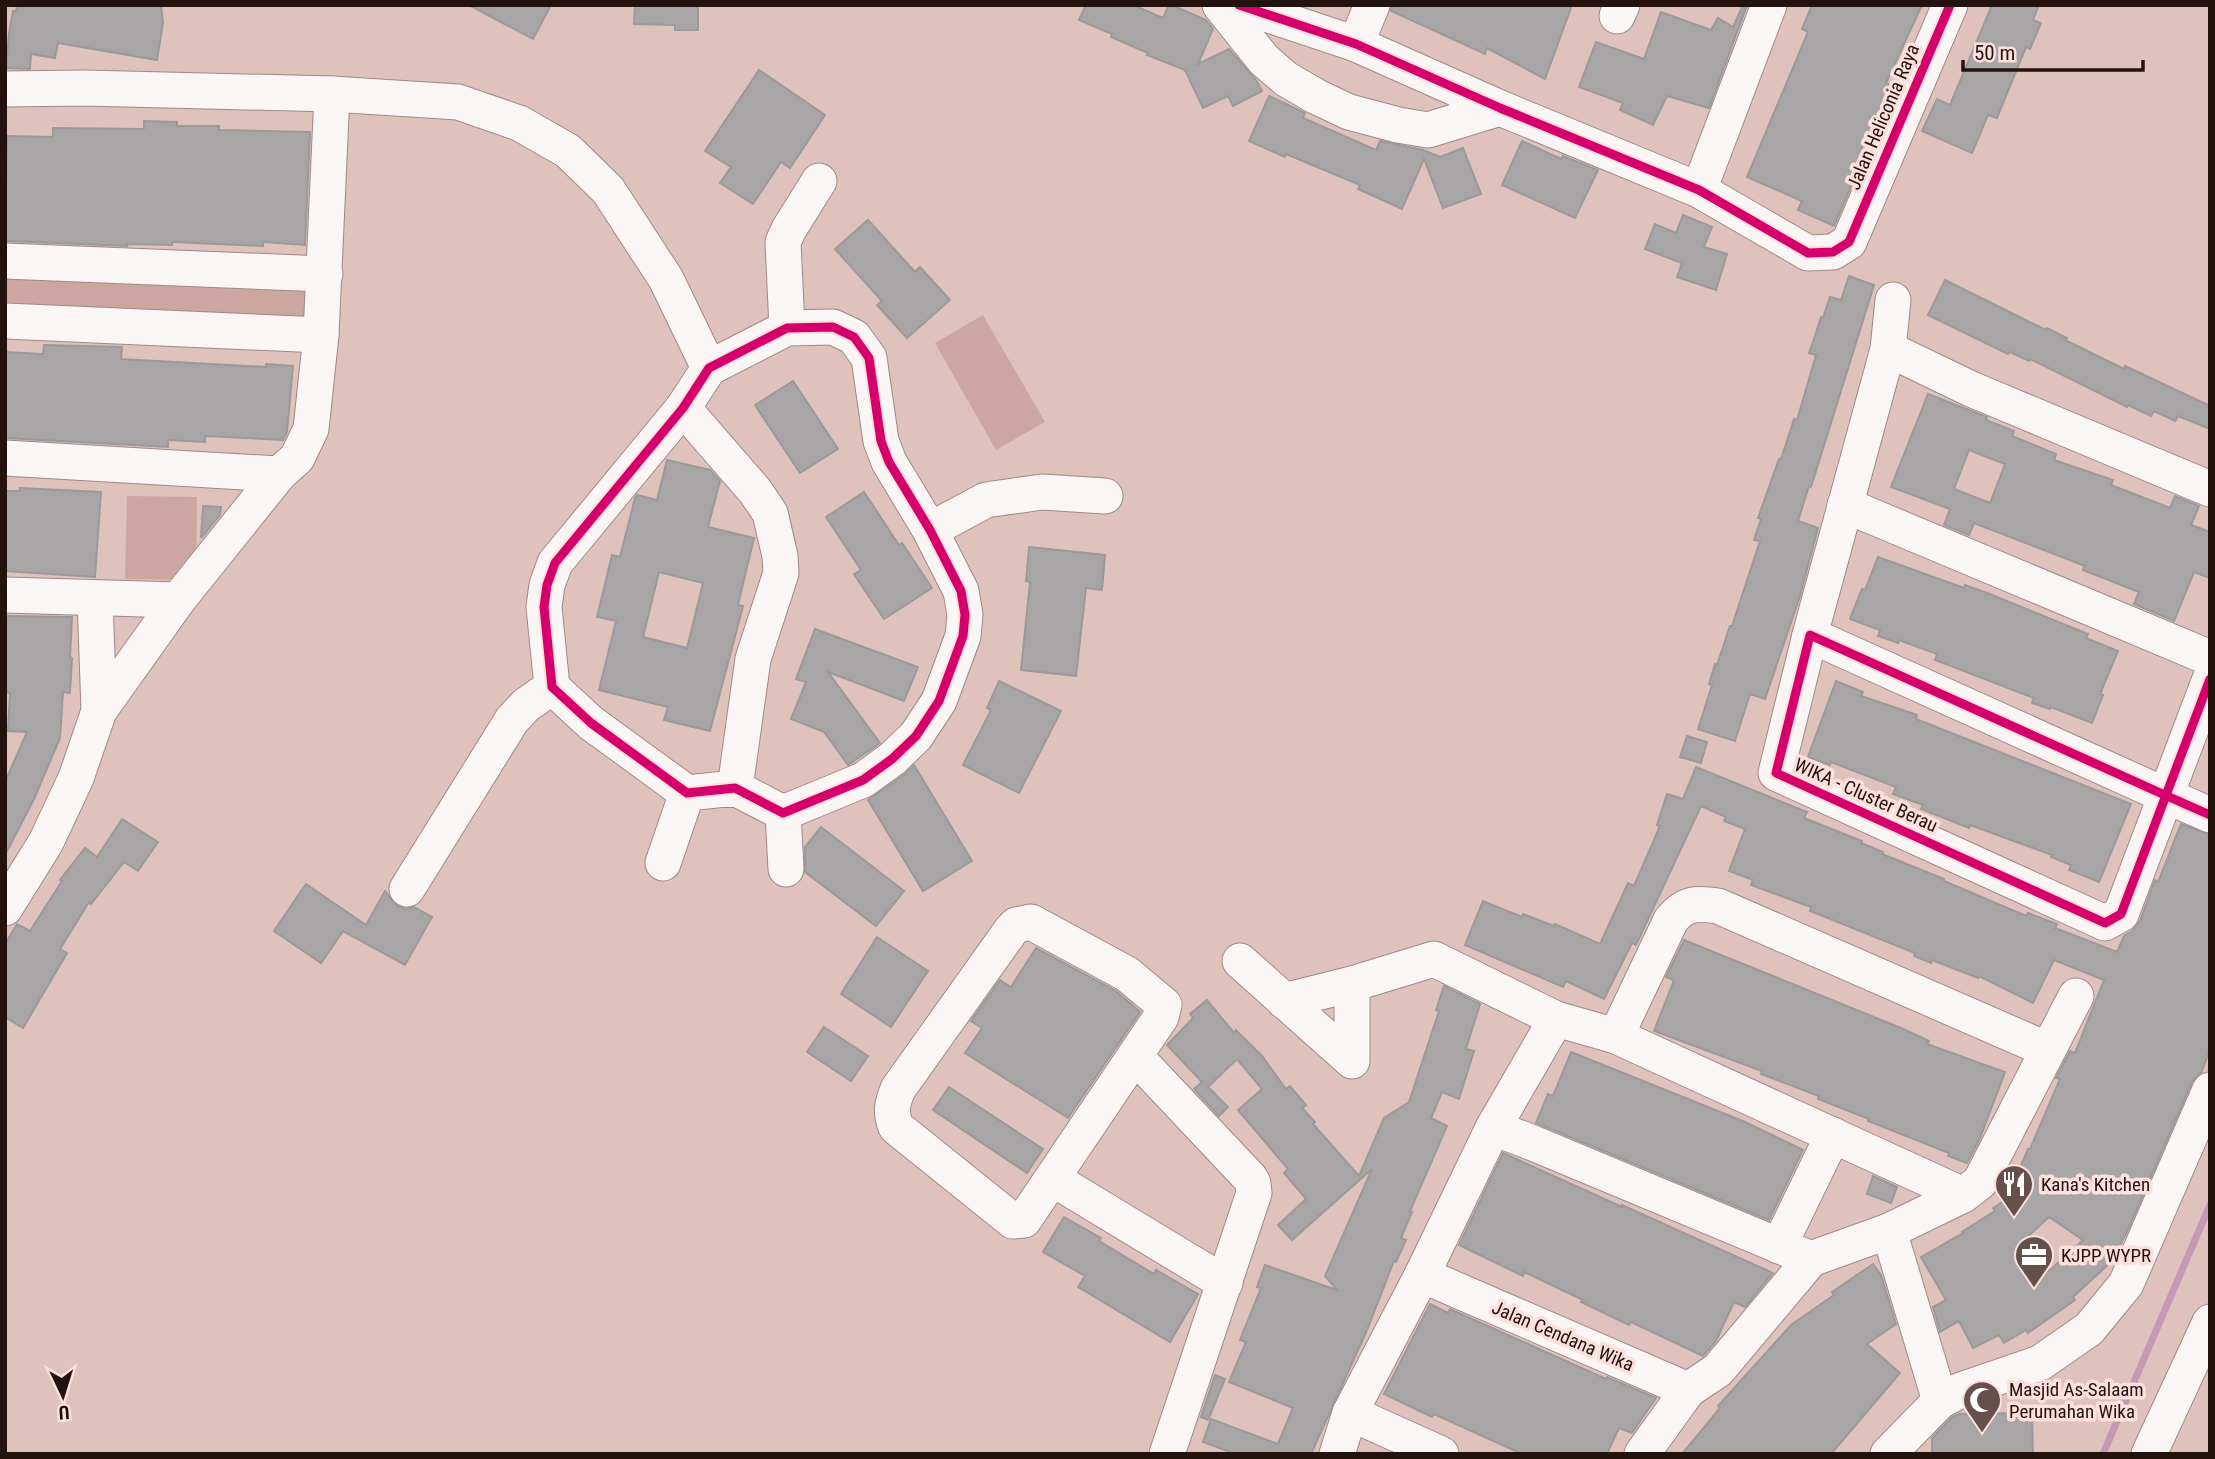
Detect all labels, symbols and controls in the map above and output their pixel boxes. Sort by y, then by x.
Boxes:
scale bar [1963,28,2143,72]
street label: Jalan Heliconia Raya [1842,41,1924,193]
text: 50 m [1974,41,2015,65]
street label: WIKA - Cluster Berau [1791,753,1941,837]
restaurant icon: Kana's Kitchen [1993,1163,2035,1218]
place label: Kana's Kitchen [2041,1173,2150,1196]
office icon: KJPP WYPR [2013,1234,2055,1289]
place label: KJPP WYPR [2061,1244,2151,1267]
street label: Jalan Cendana Wika [1489,1296,1637,1376]
north arrow [28,1361,98,1431]
place label: Masjid As-Salaam Perumahan Wika [2009,1378,2144,1423]
mosque icon: Masjid As-Salaam Perumahan Wika [1961,1379,2003,1434]
text: U [58,1401,70,1424]

